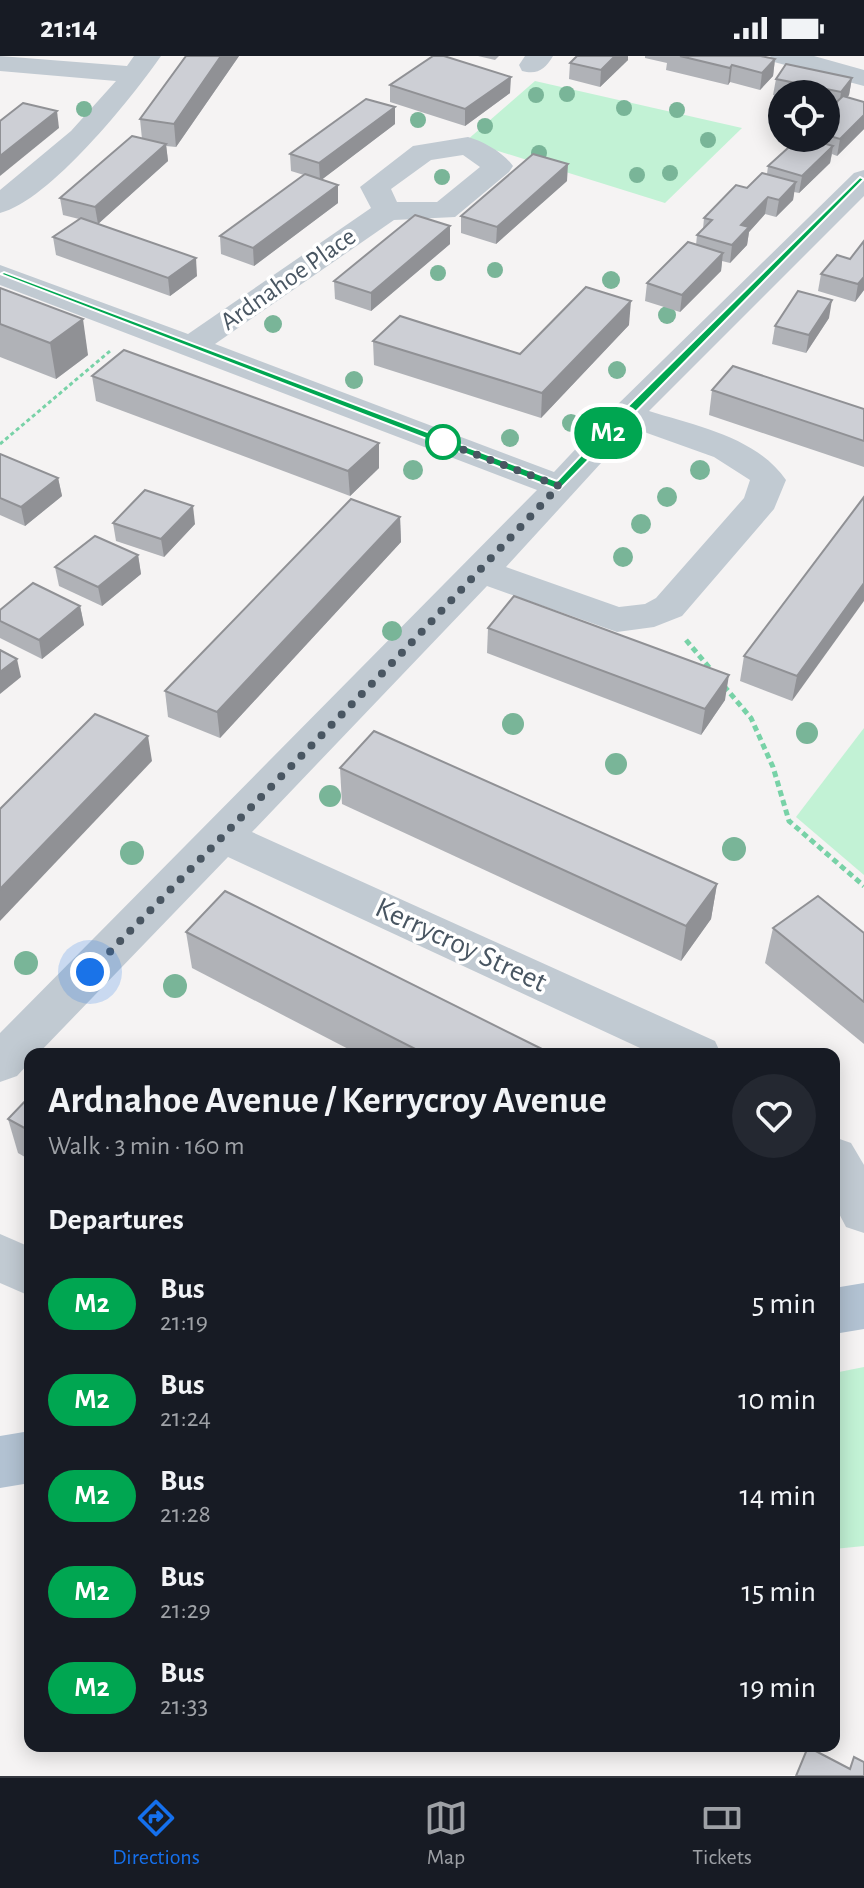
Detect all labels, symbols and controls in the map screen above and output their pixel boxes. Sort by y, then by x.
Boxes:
text: 21:14 [40,13,98,43]
map controls [768,80,840,152]
button: locate [768,80,840,152]
street label: Ardnahoe Place [216,223,360,335]
line badge: M2 [572,407,644,459]
text: M2 [590,419,626,447]
unlabelled marker [426,425,460,459]
street label: Kerrycroy Street [371,892,552,998]
your location [70,952,110,992]
button: heart [732,1074,816,1158]
text: Ardnahoe Avenue / Kerrycroy Avenue [48,1082,607,1120]
text: Walk · 3 min · 160 m [48,1133,245,1159]
text: Departures [48,1205,184,1235]
text: Bus [160,1274,205,1304]
text: 5 min [752,1289,816,1319]
text: M2 [74,1290,110,1318]
text: 21:19 [160,1309,208,1335]
text: Bus [160,1370,205,1400]
text: 10 min [738,1385,816,1415]
text: M2 [74,1386,110,1414]
text: 21:24 [160,1405,211,1431]
text: Bus [160,1466,205,1496]
text: 14 min [740,1481,816,1511]
text: M2 [74,1482,110,1510]
text: 21:28 [160,1501,211,1527]
text: Bus [160,1562,205,1592]
text: 15 min [741,1577,816,1607]
text: M2 [74,1578,110,1606]
text: 21:29 [160,1597,211,1623]
text: Bus [160,1658,205,1688]
text: 19 min [740,1673,816,1703]
text: M2 [74,1674,110,1702]
text: 21:33 [160,1693,208,1719]
tab: Directions [112,1796,200,1870]
tab: Map [424,1796,468,1870]
tab: Tickets [692,1796,752,1870]

